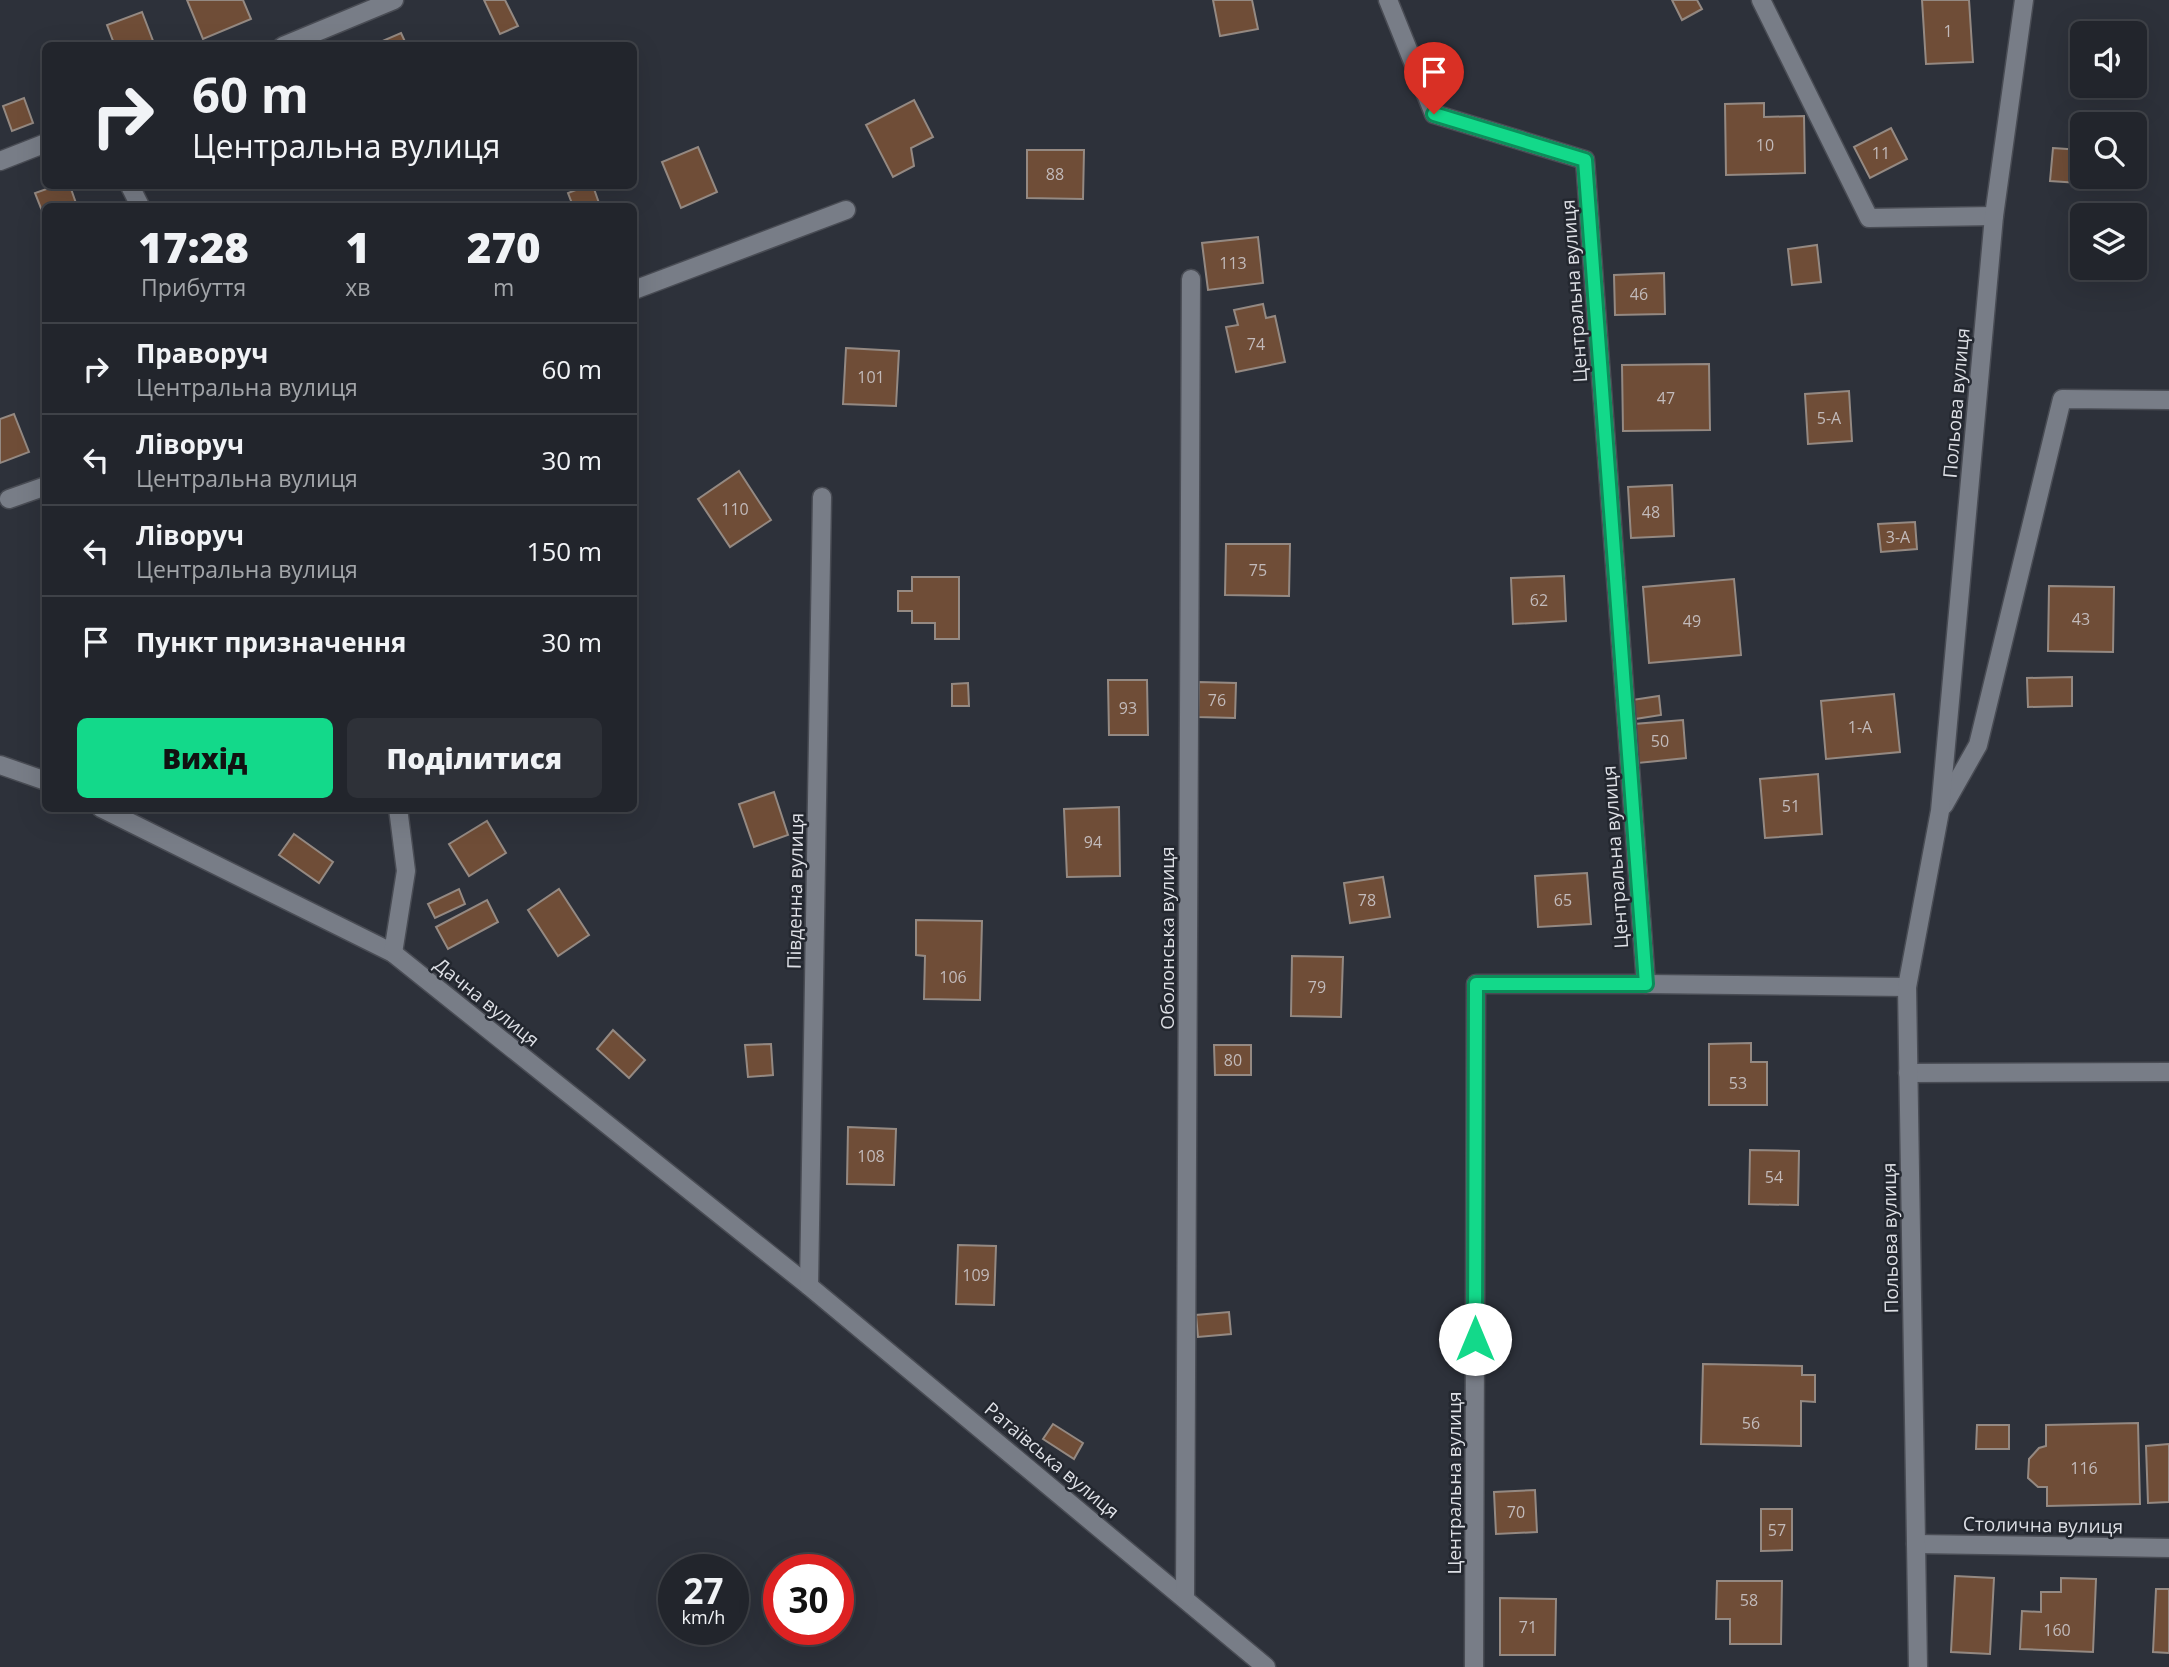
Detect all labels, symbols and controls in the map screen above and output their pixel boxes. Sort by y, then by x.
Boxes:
house number: 1 [1943,20,1953,42]
map controls [2070,21,2147,280]
button: sound [2070,21,2147,98]
pin [1404,42,1464,114]
icon: arrive [1415,53,1453,91]
text: 60 m [192,61,309,127]
icon: right [77,70,168,161]
button: search [2070,112,2147,189]
text: Центральна вулиця [192,124,501,167]
house number: 10 [1756,134,1774,156]
house number: 11 [1872,142,1890,164]
house number: 88 [1046,163,1064,185]
street label: Центральна вулиця [1555,199,1593,383]
button: layers [2070,203,2147,280]
text: 17:28 [138,218,249,275]
text: 1 [346,218,370,275]
text: 270 [467,218,541,275]
house number: 113 [1219,252,1247,274]
text: Прибуття [141,271,246,303]
text: хв [345,271,370,303]
text: m [493,271,514,303]
house number: 46 [1630,283,1648,305]
street label: Польова вулиця [1936,327,1976,479]
house number: 74 [1247,333,1265,355]
text: Праворуч [136,335,268,371]
icon: right [77,350,115,388]
text: 60 m [541,351,602,387]
house number: 101 [857,366,885,388]
text: Центральна вулиця [136,371,358,403]
house number: 47 [1657,387,1675,409]
house number: 5-А [1817,407,1842,429]
text: Ліворуч [136,426,244,462]
icon: left [77,441,115,479]
text: 30 m [541,442,602,478]
text: Центральна вулиця [136,462,358,494]
house number: 110 [721,498,749,520]
house number: 48 [1642,501,1660,523]
text: Ліворуч [136,517,244,553]
house number: 3-А [1886,526,1911,548]
icon: left [77,532,115,570]
text: 150 m [527,533,602,569]
text: Центральна вулиця [136,553,358,585]
house number: 75 [1249,559,1267,581]
house number: 62 [1530,589,1548,611]
house number: 43 [2072,608,2090,630]
house number: 49 [1683,610,1701,632]
icon: arrive [77,623,115,661]
text: Пункт призначення [136,624,406,660]
text: 30 m [541,624,602,660]
house number: 76 [1208,689,1226,711]
house number: 93 [1119,697,1137,719]
house number: 1-А [1848,716,1873,738]
button: Вихід [77,718,333,798]
button: Поділитися [347,718,602,798]
house number: 50 [1651,730,1669,752]
street label: Центральна вулиця [1596,765,1634,949]
house number: 51 [1782,795,1800,817]
street label: Південна вулиця [781,813,809,969]
house number: 94 [1084,831,1102,853]
street label: Оболонська вулиця [1154,846,1180,1030]
house number: 78 [1358,889,1376,911]
house number: 65 [1554,889,1572,911]
street label: Дачна вулиця [429,951,545,1053]
house number: 106 [939,966,967,988]
house number: 79 [1308,976,1326,998]
house number: 80 [1224,1049,1242,1071]
house number: 53 [1729,1072,1747,1094]
house number: 108 [857,1145,885,1167]
street label: Польова вулиця [1876,1162,1904,1314]
house number: 54 [1765,1166,1783,1188]
house number: 109 [962,1264,990,1286]
position arrow [1438,1302,1512,1376]
street label: Центральна вулиця [1441,1391,1467,1575]
street label: Ратаївська вулиця [979,1396,1125,1524]
house number: 56 [1742,1412,1760,1434]
house number: 116 [2070,1457,2098,1479]
house number: 70 [1507,1501,1525,1523]
street label: Столична вулиця [1963,1511,2123,1539]
house number: 57 [1768,1519,1786,1541]
speed limit sign: 30 [763,1554,854,1645]
text: 27 [683,1567,724,1614]
house number: 58 [1740,1589,1758,1611]
text: km/h [682,1605,725,1629]
house number: 71 [1519,1616,1537,1638]
house number: 160 [2043,1619,2071,1641]

